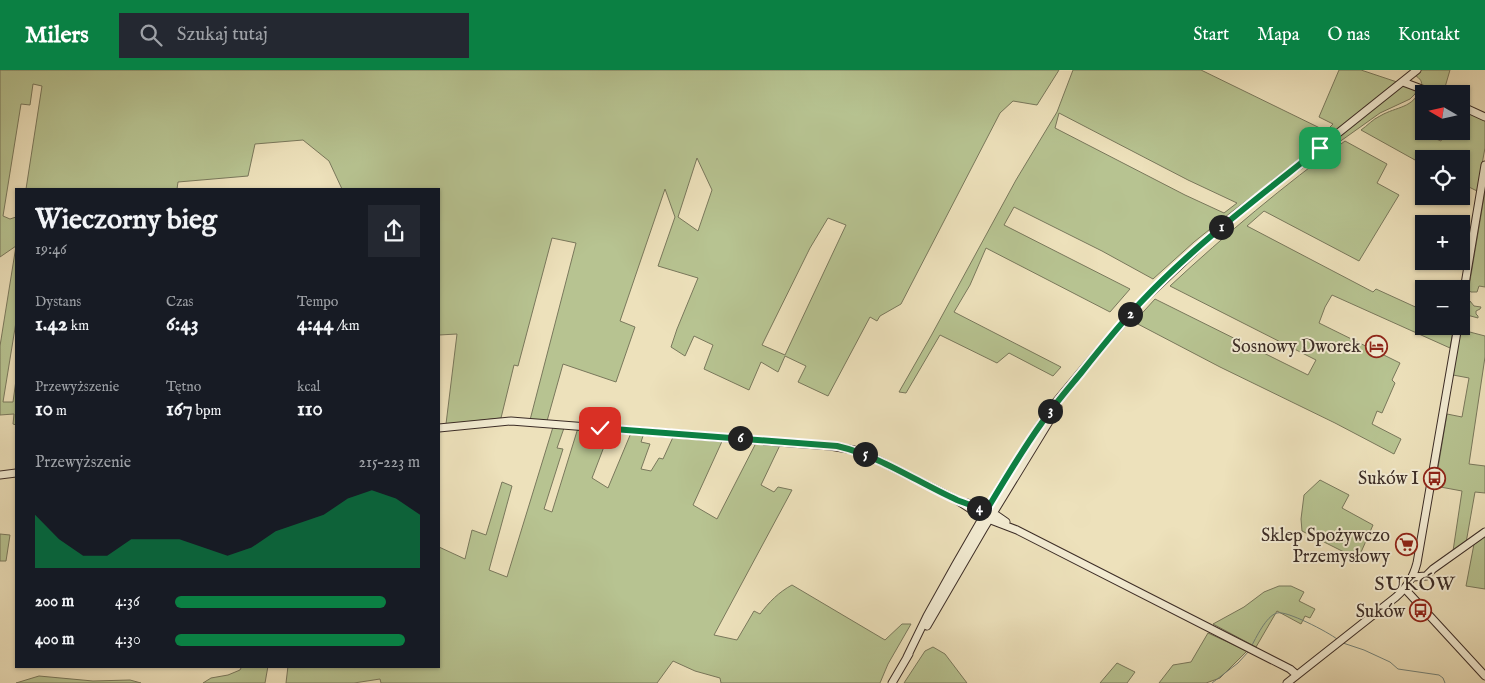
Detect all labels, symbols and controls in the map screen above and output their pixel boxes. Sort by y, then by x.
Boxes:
search box [119,13,469,58]
text: Milers [25,20,89,51]
icon: search [137,21,165,49]
text: Szukaj tutaj [177,23,268,47]
text: Start [1193,24,1229,47]
text: Mapa [1257,24,1300,47]
text: O nas [1328,24,1370,47]
text: Kontakt [1398,24,1460,47]
north arrow [1415,85,1470,140]
map controls [1415,85,1470,335]
pin [1299,127,1341,169]
icon: arrive [1306,134,1334,162]
button: locate [1415,150,1470,205]
text: Wieczorny bieg [35,203,217,238]
button: share [368,205,420,257]
pin: 1 [1208,214,1234,240]
button: + [1415,215,1470,270]
text: 1 [1219,218,1224,236]
text: 19:46 [35,240,67,260]
button: − [1415,280,1470,335]
text: Dystans [35,293,81,311]
text: Czas [166,293,193,311]
text: Tempo [297,293,338,311]
pin: 2 [1118,302,1142,326]
text: 2 [1127,305,1134,323]
text: 1.42 [35,311,68,338]
text: 6:43 [166,311,199,338]
text: 4:44 [297,311,333,338]
text: km [68,317,89,335]
text: /km [333,317,360,335]
hotel icon: Sosnowy Dworek [1365,334,1389,358]
place label: Sosnowy Dworek [1232,336,1361,359]
text: Przewyższenie [35,378,119,396]
text: Tętno [166,378,201,396]
text: kcal [297,378,320,396]
text: 10 [35,396,53,423]
text: 167 [166,396,193,423]
text: 110 [297,396,323,423]
pin: 3 [1038,398,1062,424]
text: m [53,402,67,420]
text: bpm [193,402,221,420]
text: 3 [1048,402,1053,420]
pin [579,407,621,449]
icon: check [586,414,614,442]
pin: 6 [728,426,752,450]
text: 6 [738,429,743,447]
pin: 5 [852,442,878,466]
text: 5 [863,445,868,463]
text: Przewyższenie [35,453,131,473]
text: 215–223 m [359,453,420,473]
bus stop icon: Suków I [1423,466,1447,490]
place label: Suków I [1358,468,1419,491]
pin: 4 [966,496,992,520]
text: 4 [976,499,983,517]
place label: Sklep Spożywczo Przemysłowy [1261,525,1390,569]
supermarket icon: Sklep Spożywczo Przemysłowy [1394,533,1418,557]
district label: SUKÓW [1374,572,1456,597]
text: 200 m [35,592,74,612]
text: 4:36 [115,592,140,612]
bus stop icon: Suków [1409,599,1433,623]
place label: Suków [1356,601,1406,624]
text: 400 m [35,630,74,650]
text: 4:30 [115,630,141,650]

